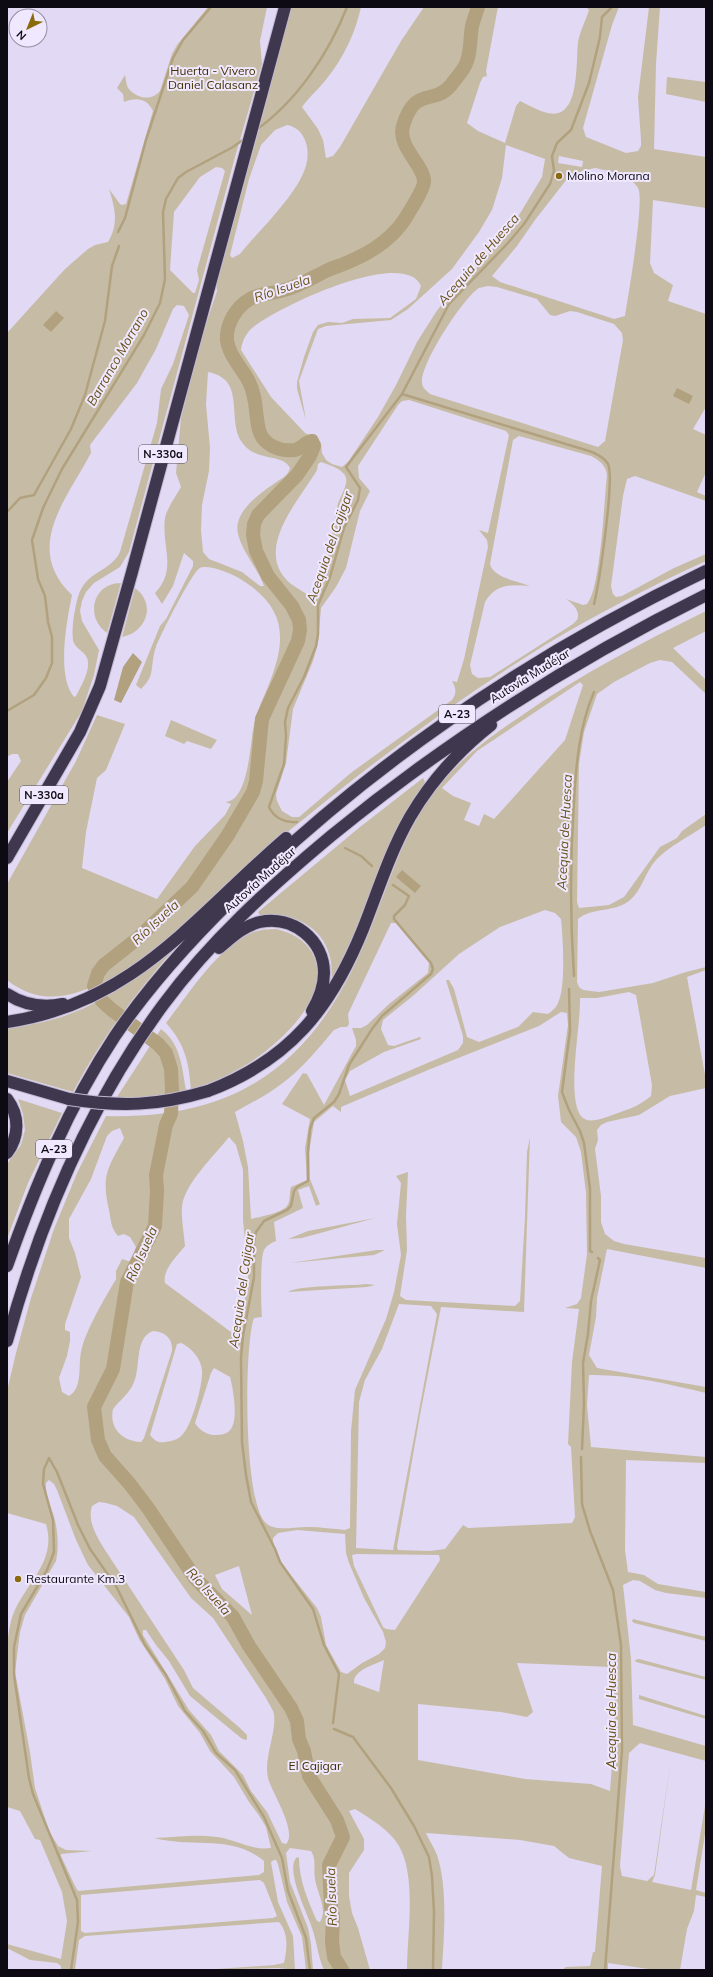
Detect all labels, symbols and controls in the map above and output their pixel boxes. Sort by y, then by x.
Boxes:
north arrow [8,8,48,48]
text: N [13,27,29,43]
park label: Huerta - Vivero Daniel Calasanz [168,63,258,92]
place label: Molino Morana [567,168,650,183]
marker: Molino Morana [554,171,564,181]
water label: Acequia de Huesca [433,210,522,309]
water label: Río Isuela [252,271,312,305]
water label: Barranco Morrano [83,306,151,408]
road number: N-330a [139,445,187,463]
water label: Acequia del Cajigar [302,488,356,606]
street label: Autovía Mudéjar [487,645,573,706]
road number: A-23 [439,705,475,723]
water label: Acequia de Huesca [553,774,575,891]
road number: N-330a [20,786,68,804]
street label: Autovía Mudéjar [221,843,299,916]
water label: Río Isuela [128,896,182,948]
road number: A-23 [36,1140,72,1158]
water label: Río Isuela [122,1224,160,1284]
water label: Acequia del Cajigar [225,1230,257,1350]
water label: Río Isuela [184,1564,235,1618]
place label: Restaurante Km.3 [26,1571,125,1586]
marker: Restaurante Km.3 [13,1574,23,1584]
water label: Acequia de Huesca [603,1653,619,1770]
park label: El Cajigar [289,1758,342,1773]
water label: Río Isuela [322,1867,340,1926]

